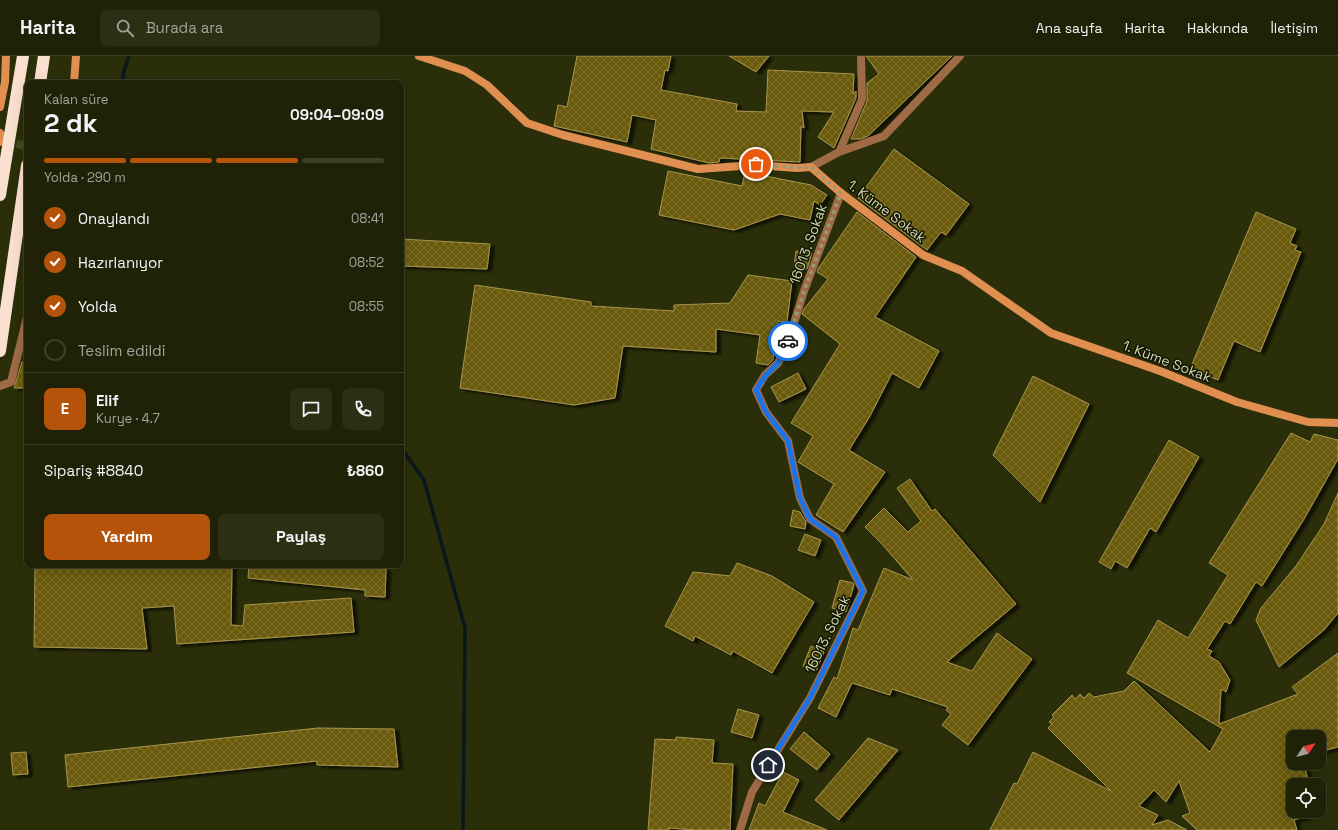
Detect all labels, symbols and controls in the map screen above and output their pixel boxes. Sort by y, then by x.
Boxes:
search box [100,10,380,46]
text: Harita [20,15,76,40]
icon: search [114,17,136,39]
text: Burada ara [146,18,223,37]
text: Ana sayfa [1036,19,1103,37]
text: Harita [1125,19,1165,37]
text: Hakkında [1187,19,1248,37]
text: İletişim [1270,19,1318,37]
text: Kalan süre [44,91,109,108]
text: 09:04–09:09 [290,105,384,124]
text: 2 dk [44,106,97,140]
pin [739,147,773,181]
icon: bag [745,153,767,175]
text: Yolda · 290 m [44,169,126,186]
street label: 1. Küme Sokak [844,176,930,247]
street label: 16013. Sokak [785,201,831,287]
icon: check [44,207,66,229]
text: Onaylandı [78,209,150,228]
text: 08:41 [351,210,384,227]
icon: check [44,251,66,273]
text: Hazırlanıyor [78,253,163,272]
text: 08:52 [349,254,384,271]
icon: check [44,295,66,317]
text: Yolda [78,297,117,316]
text: 08:55 [349,298,384,315]
courier [768,321,808,361]
icon: car [777,330,799,352]
street label: 1. Küme Sokak [1120,336,1214,386]
text: Teslim edildi [78,341,165,360]
button: chat [290,388,332,430]
button: phone [342,388,384,430]
text: Elif [96,391,119,410]
text: E [61,399,69,418]
text: Kurye · 4.7 [96,410,160,427]
text: Sipariş #8840 [44,461,143,480]
text: ₺860 [347,461,384,480]
button: Yardım [44,514,210,560]
button: Paylaş [218,514,384,560]
street label: 16013. Sokak [800,592,854,676]
north arrow [1286,730,1326,770]
map controls [1286,730,1326,818]
pin [751,748,785,782]
icon: home [757,754,779,776]
button: locate [1286,778,1326,818]

